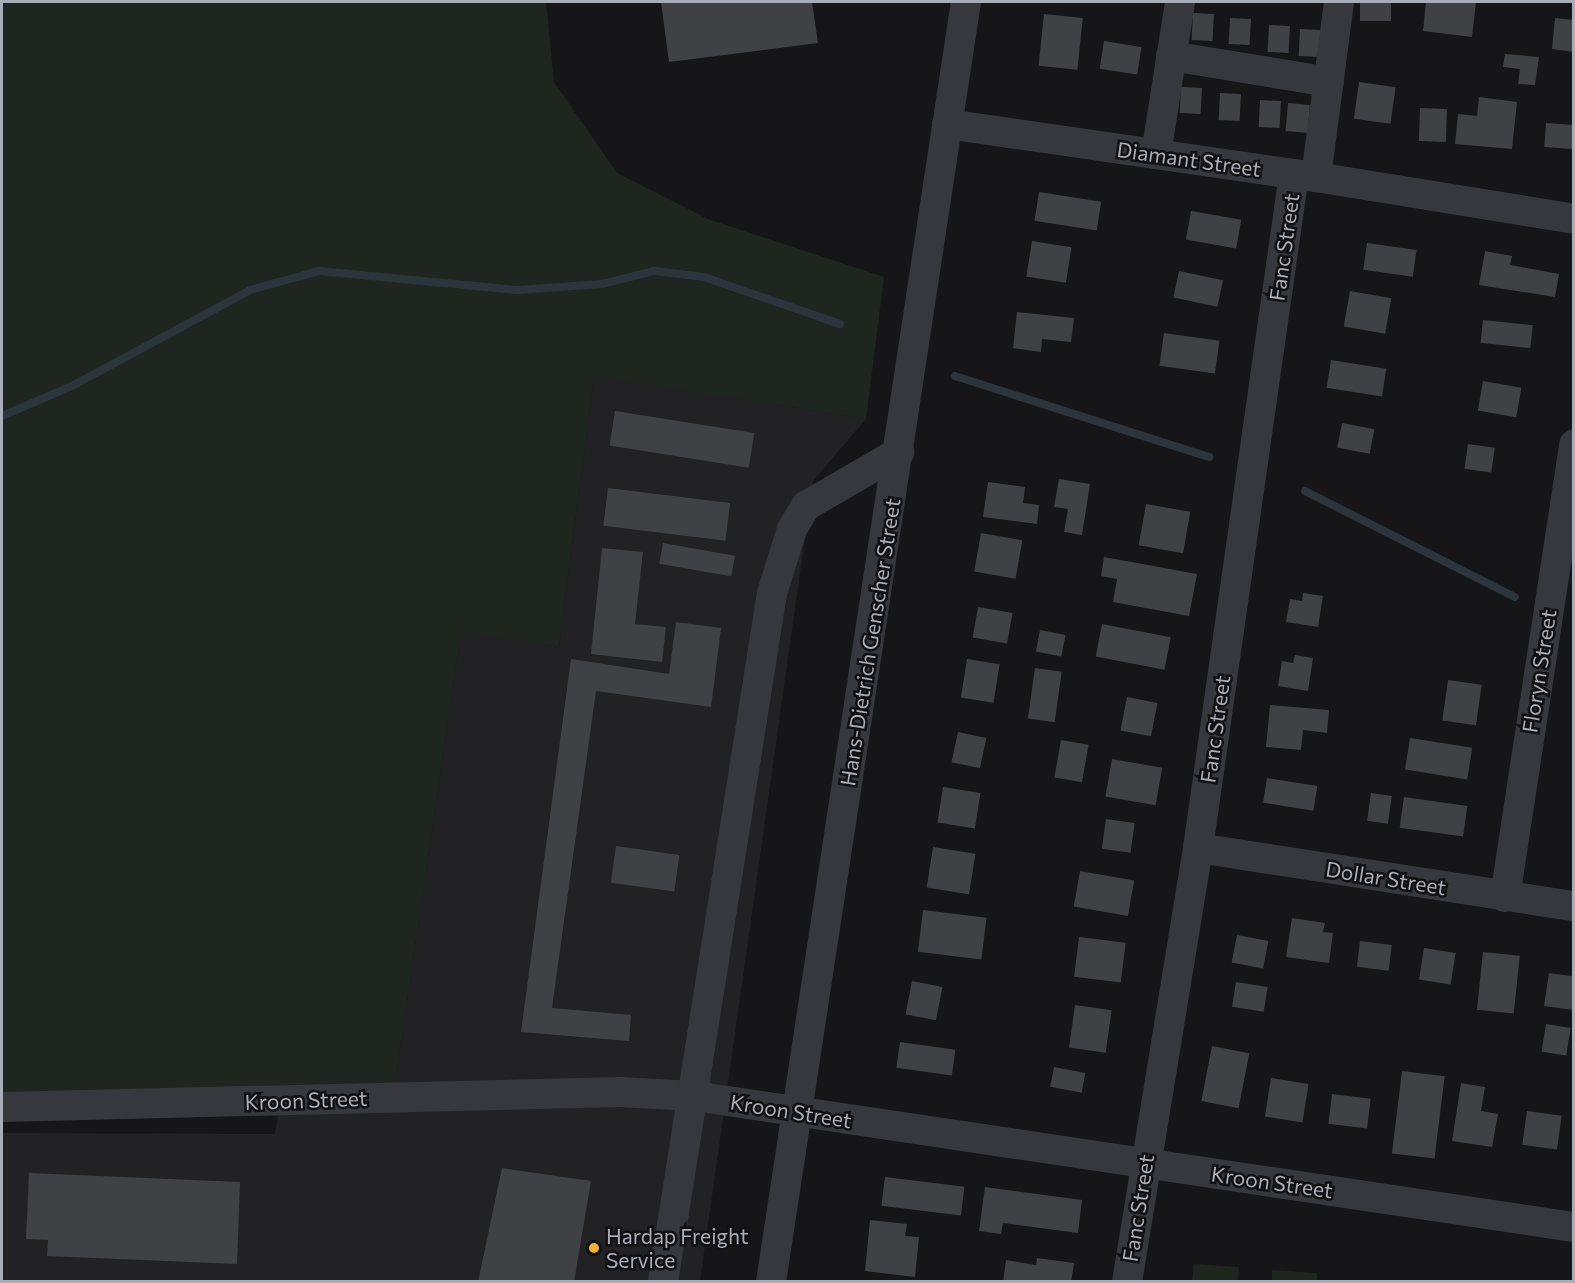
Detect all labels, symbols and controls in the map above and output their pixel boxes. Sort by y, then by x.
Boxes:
street label: Diamant Street [1115,136,1263,182]
street label: Fanc Street [1264,192,1304,302]
street label: Hans-Dietrich Genscher Street [835,496,905,788]
street label: Floryn Street [1517,607,1561,735]
street label: Fanc Street [1195,674,1235,784]
street label: Dollar Street [1324,856,1448,900]
street label: Kroon Street [244,1085,368,1115]
street label: Kroon Street [728,1089,854,1133]
street label: Fanc Street [1117,1152,1159,1264]
street label: Kroon Street [1210,1161,1334,1203]
place label: Hardap Freight Service [606,1223,749,1273]
marker: Hardap Freight Service [587,1241,601,1255]

